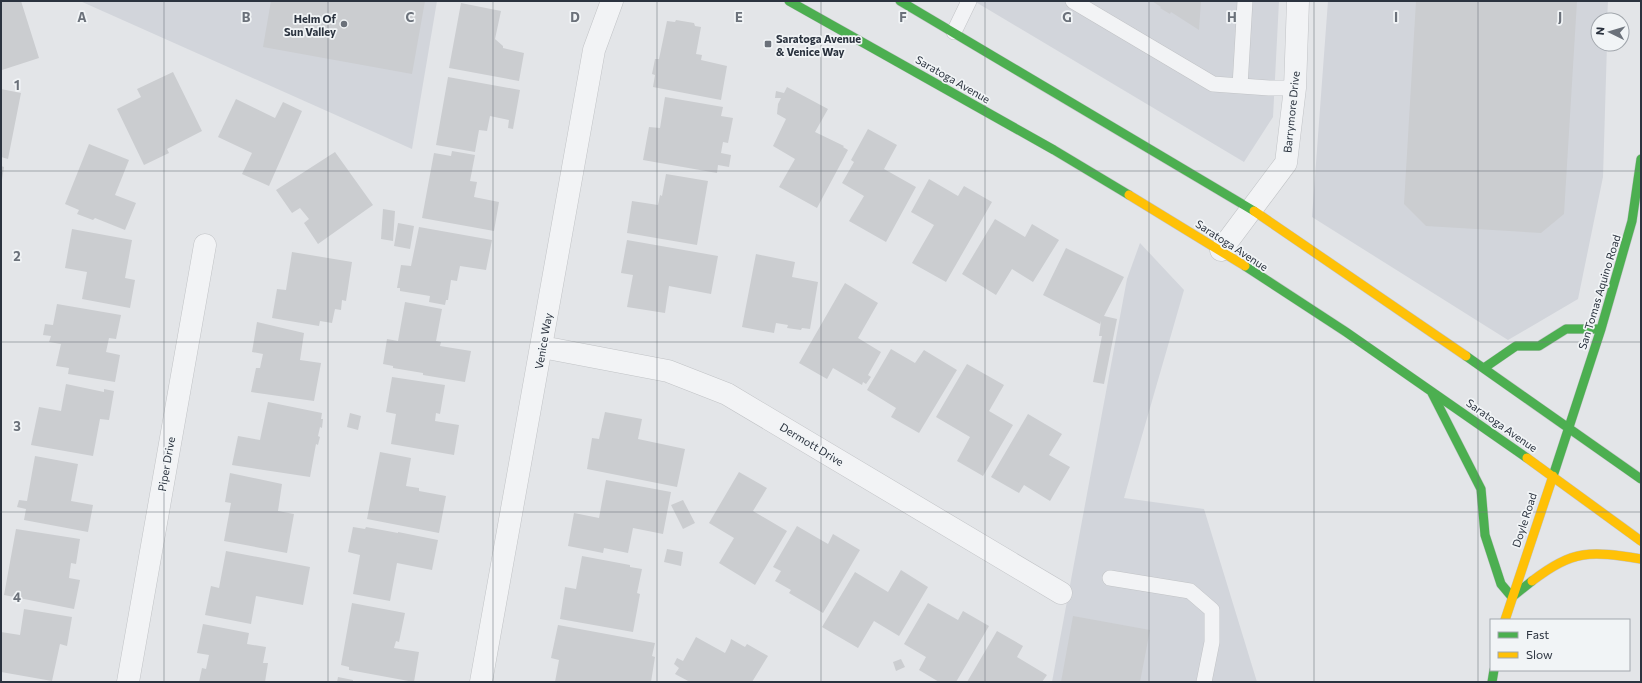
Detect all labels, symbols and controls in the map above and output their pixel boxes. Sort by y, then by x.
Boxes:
text: A [77,9,87,25]
text: B [242,9,251,25]
text: C [406,9,415,25]
text: D [570,9,580,25]
text: E [735,9,743,25]
text: F [899,9,907,25]
text: G [1062,9,1072,25]
text: H [1227,9,1237,25]
text: I [1394,9,1398,25]
text: J [1558,9,1562,25]
place label: Helm Of Sun Valley [284,12,336,38]
north arrow [1590,12,1630,52]
marker: Helm Of Sun Valley [339,19,349,29]
text: N [1593,26,1606,36]
place label: Saratoga Avenue & Venice Way [776,32,861,58]
marker: Saratoga Avenue & Venice Way [763,39,773,49]
street label: Saratoga Avenue [914,52,993,106]
street label: Barrymore Drive [1280,70,1302,154]
text: 1 [14,77,20,93]
street label: Saratoga Avenue [1193,217,1271,273]
street label: San Tomas Aquino Road [1575,233,1623,351]
text: 2 [13,248,21,264]
street label: Venice Way [532,311,554,370]
street label: Saratoga Avenue [1464,396,1540,454]
text: 3 [13,418,21,434]
street label: Dermott Drive [778,420,846,468]
street label: Piper Drive [155,436,177,492]
street label: Doyle Road [1509,491,1539,549]
text: 4 [13,589,21,605]
legend [1490,619,1630,671]
text: Fast [1526,627,1549,641]
text: Slow [1526,647,1553,661]

